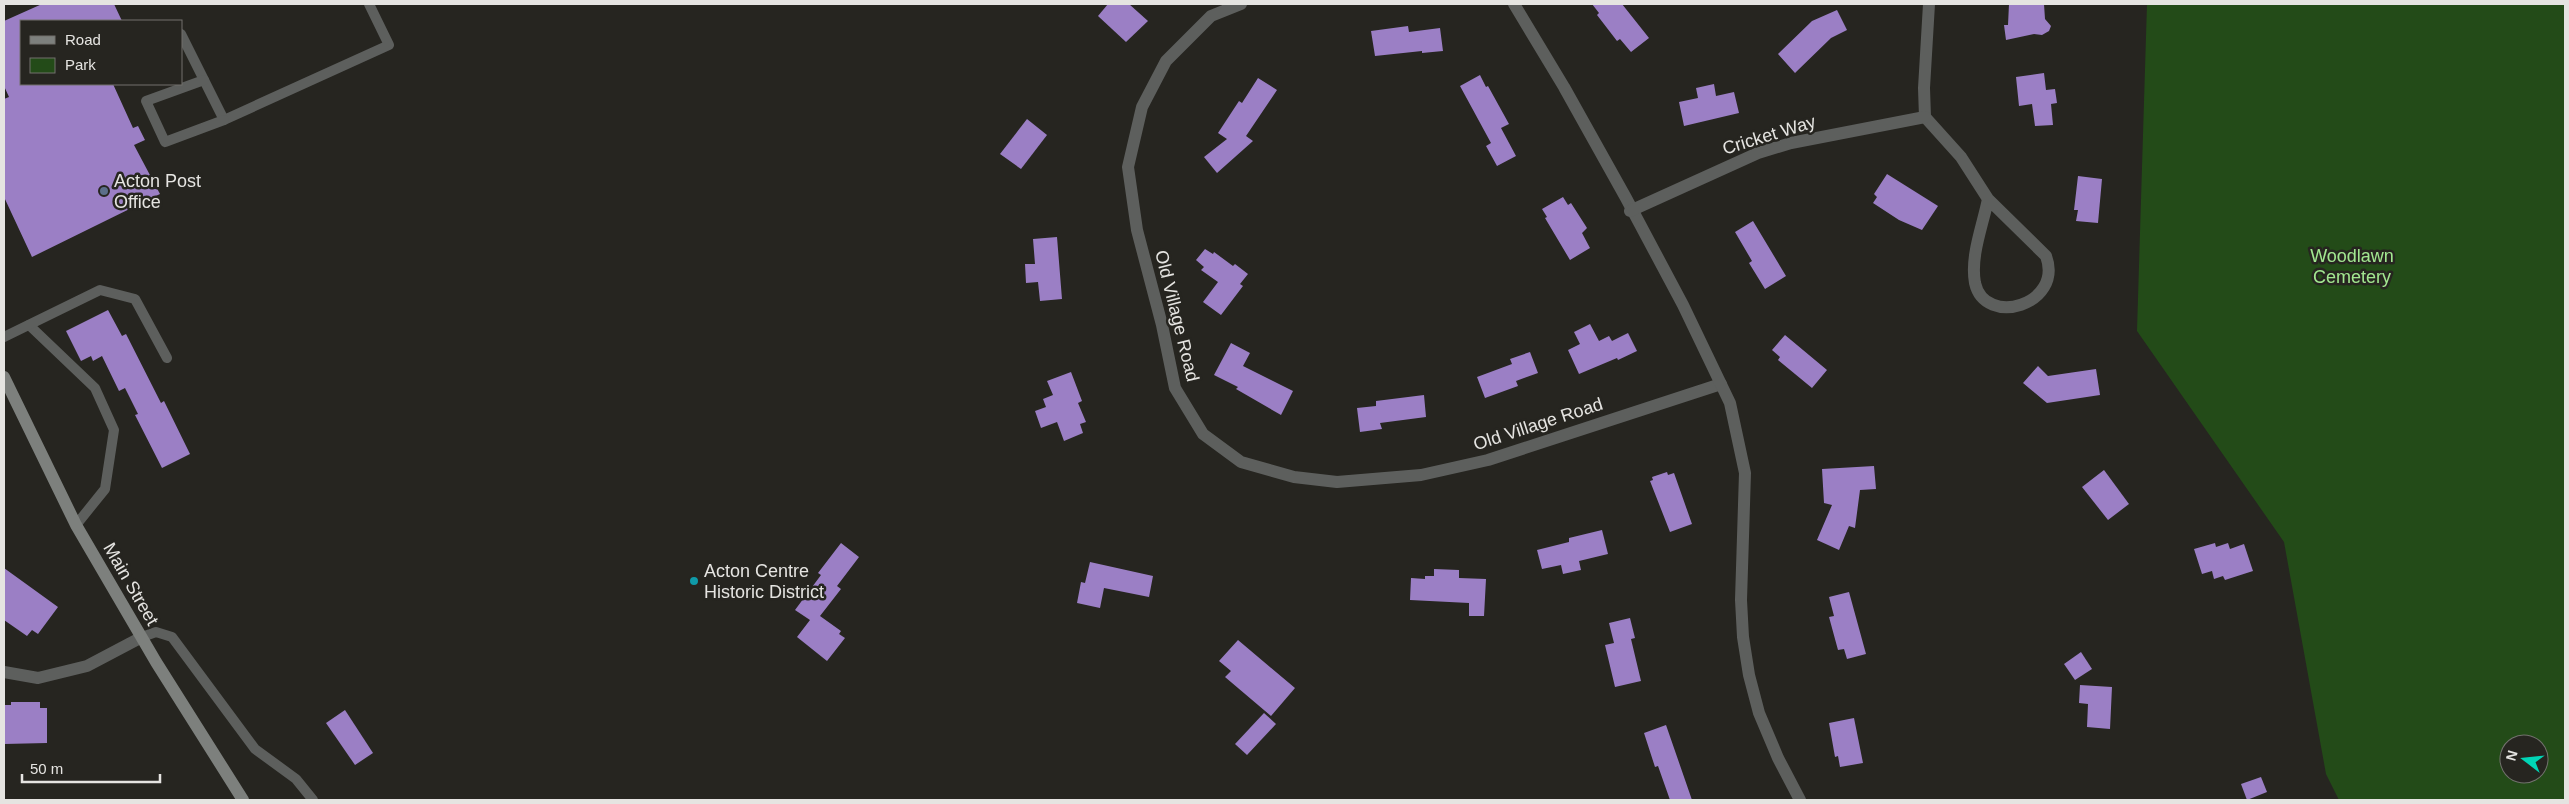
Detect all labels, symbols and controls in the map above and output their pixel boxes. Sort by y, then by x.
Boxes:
legend [20,20,182,85]
text: Road [65,31,101,48]
text: Park [65,56,96,73]
street label: Cricket Way [1720,111,1818,159]
place label: Acton Post Office [114,171,201,212]
marker: Acton Post Office [98,185,110,197]
park label: Woodlawn Cemetery [2310,246,2394,287]
street label: Old Village Road [1151,248,1203,384]
street label: Old Village Road [1471,394,1605,454]
street label: Main Street [99,539,163,629]
place label: Acton Centre Historic District [704,561,824,602]
marker: Acton Centre Historic District [688,575,700,587]
north arrow [2499,734,2549,784]
text: N [2502,748,2521,762]
scale bar [22,752,160,784]
text: 50 m [30,760,63,777]

